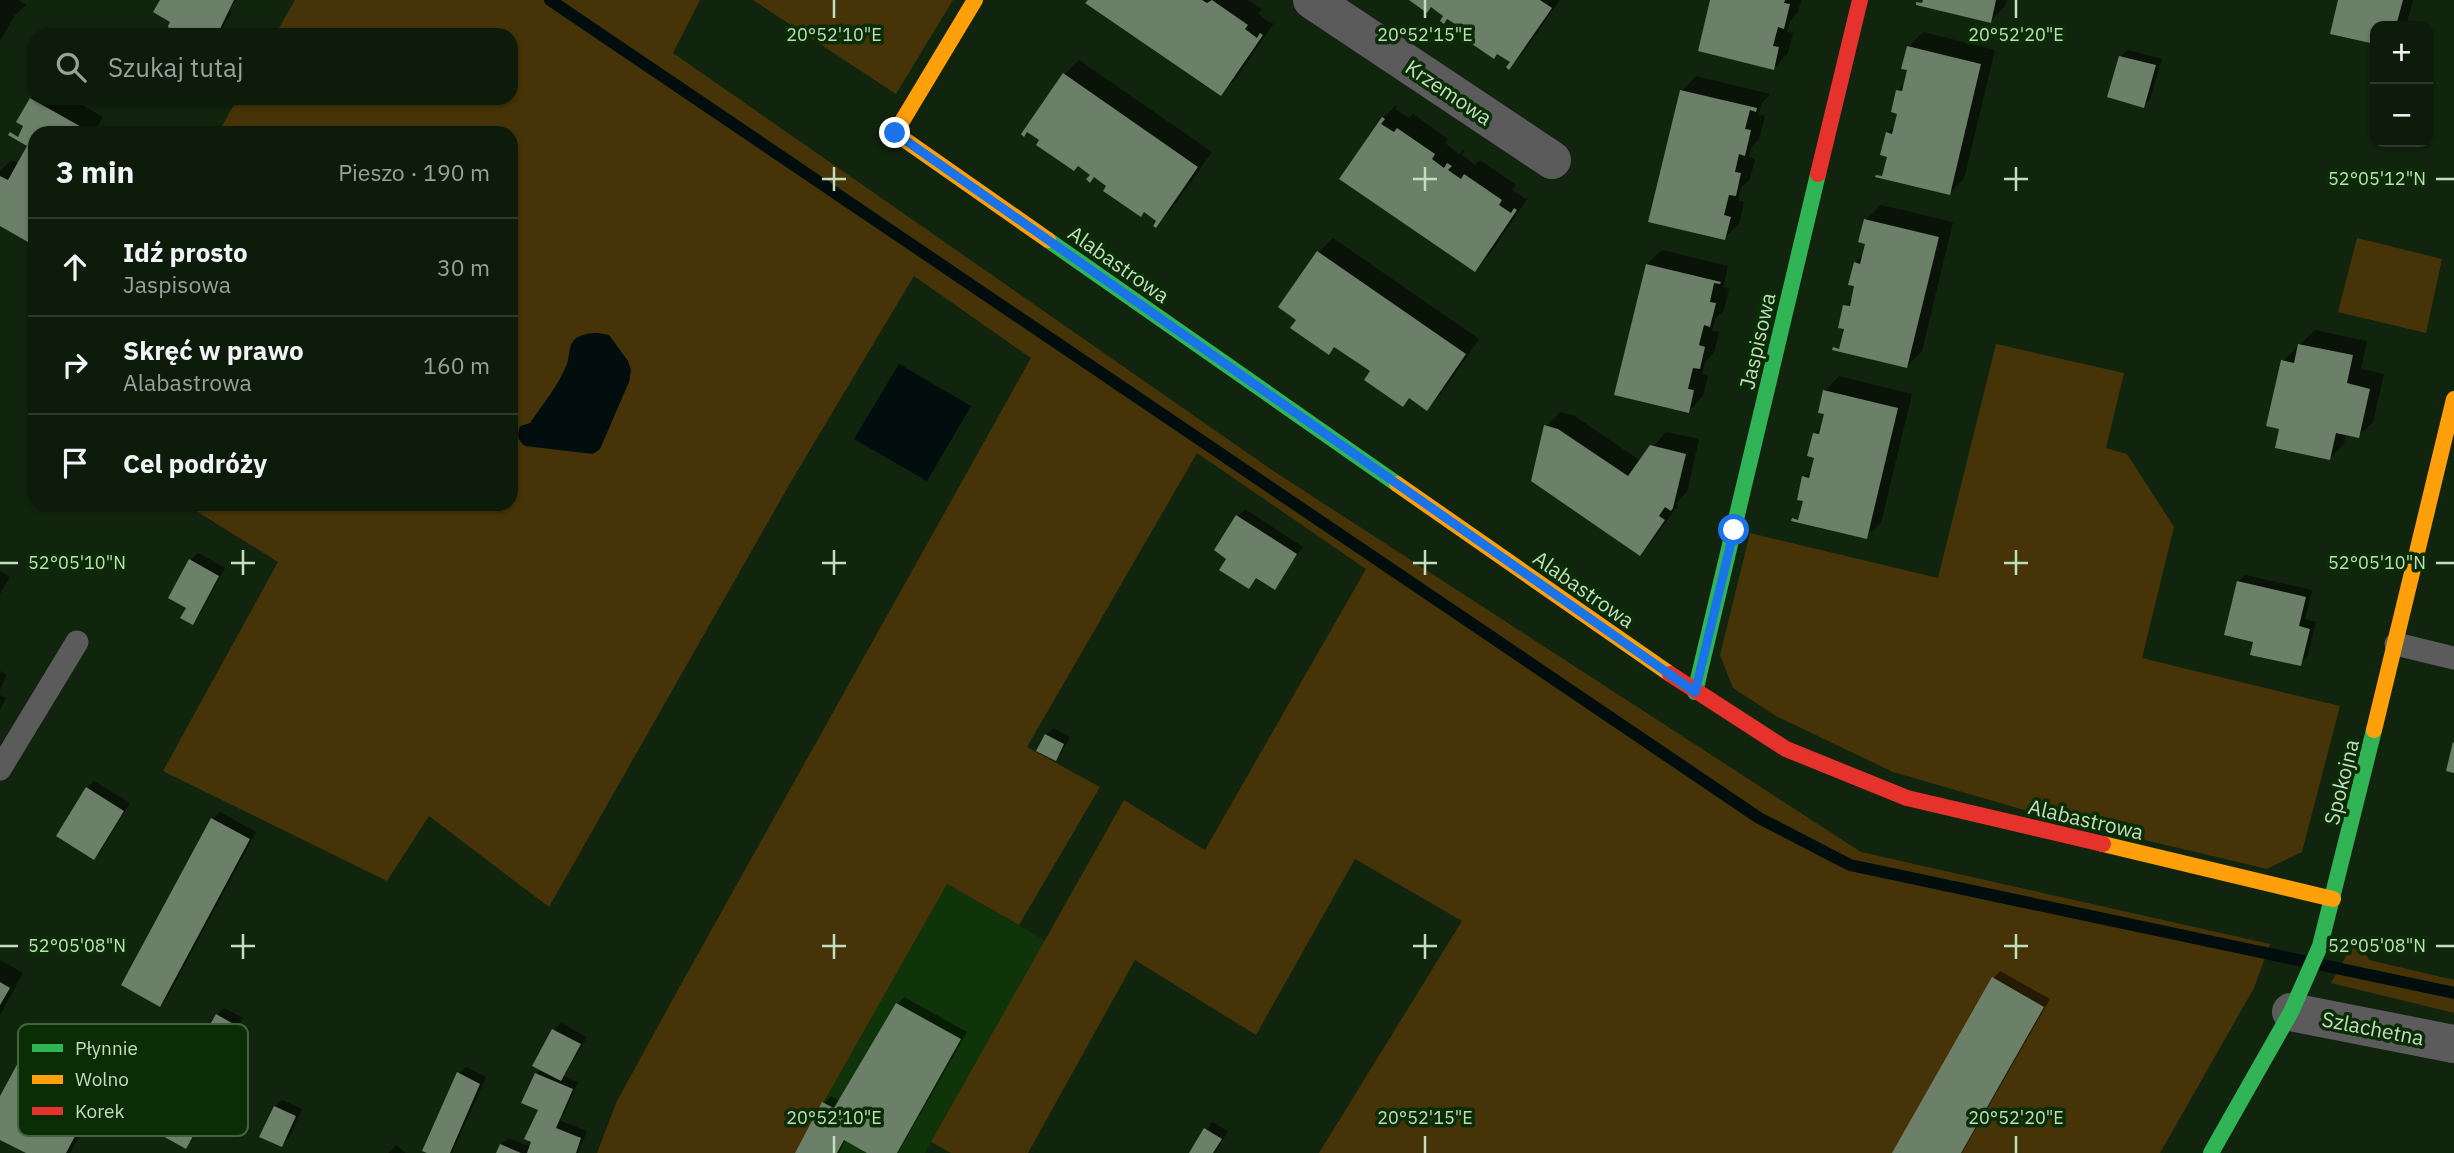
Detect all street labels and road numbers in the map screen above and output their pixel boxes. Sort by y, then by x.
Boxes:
street label: Krzemowa [1400,53,1498,131]
street label: Alabastrowa [1063,219,1175,309]
street label: Jaspisowa [1732,290,1782,392]
street label: Alabastrowa [1528,544,1640,634]
street label: Spokojna [2317,736,2365,828]
street label: Alabastrowa [2026,792,2146,846]
street label: Szlachetna [2320,1004,2426,1052]

